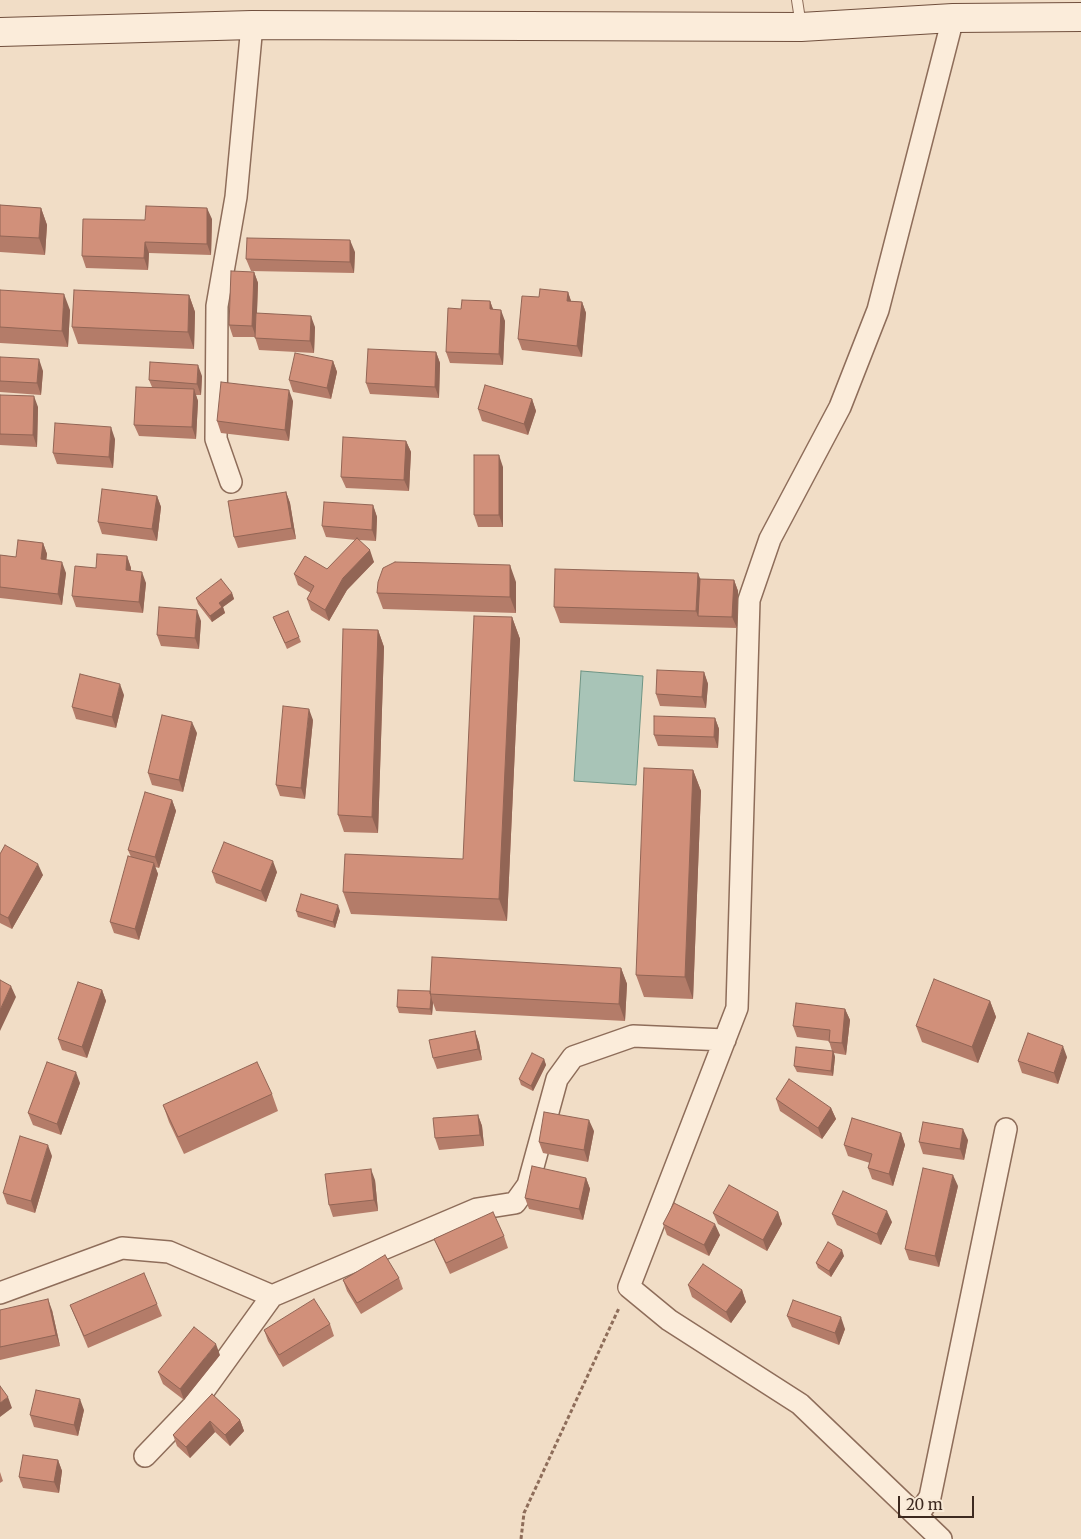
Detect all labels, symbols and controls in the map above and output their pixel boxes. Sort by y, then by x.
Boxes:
scale bar [901,1486,977,1518]
text: 20 m [906,1495,943,1514]

